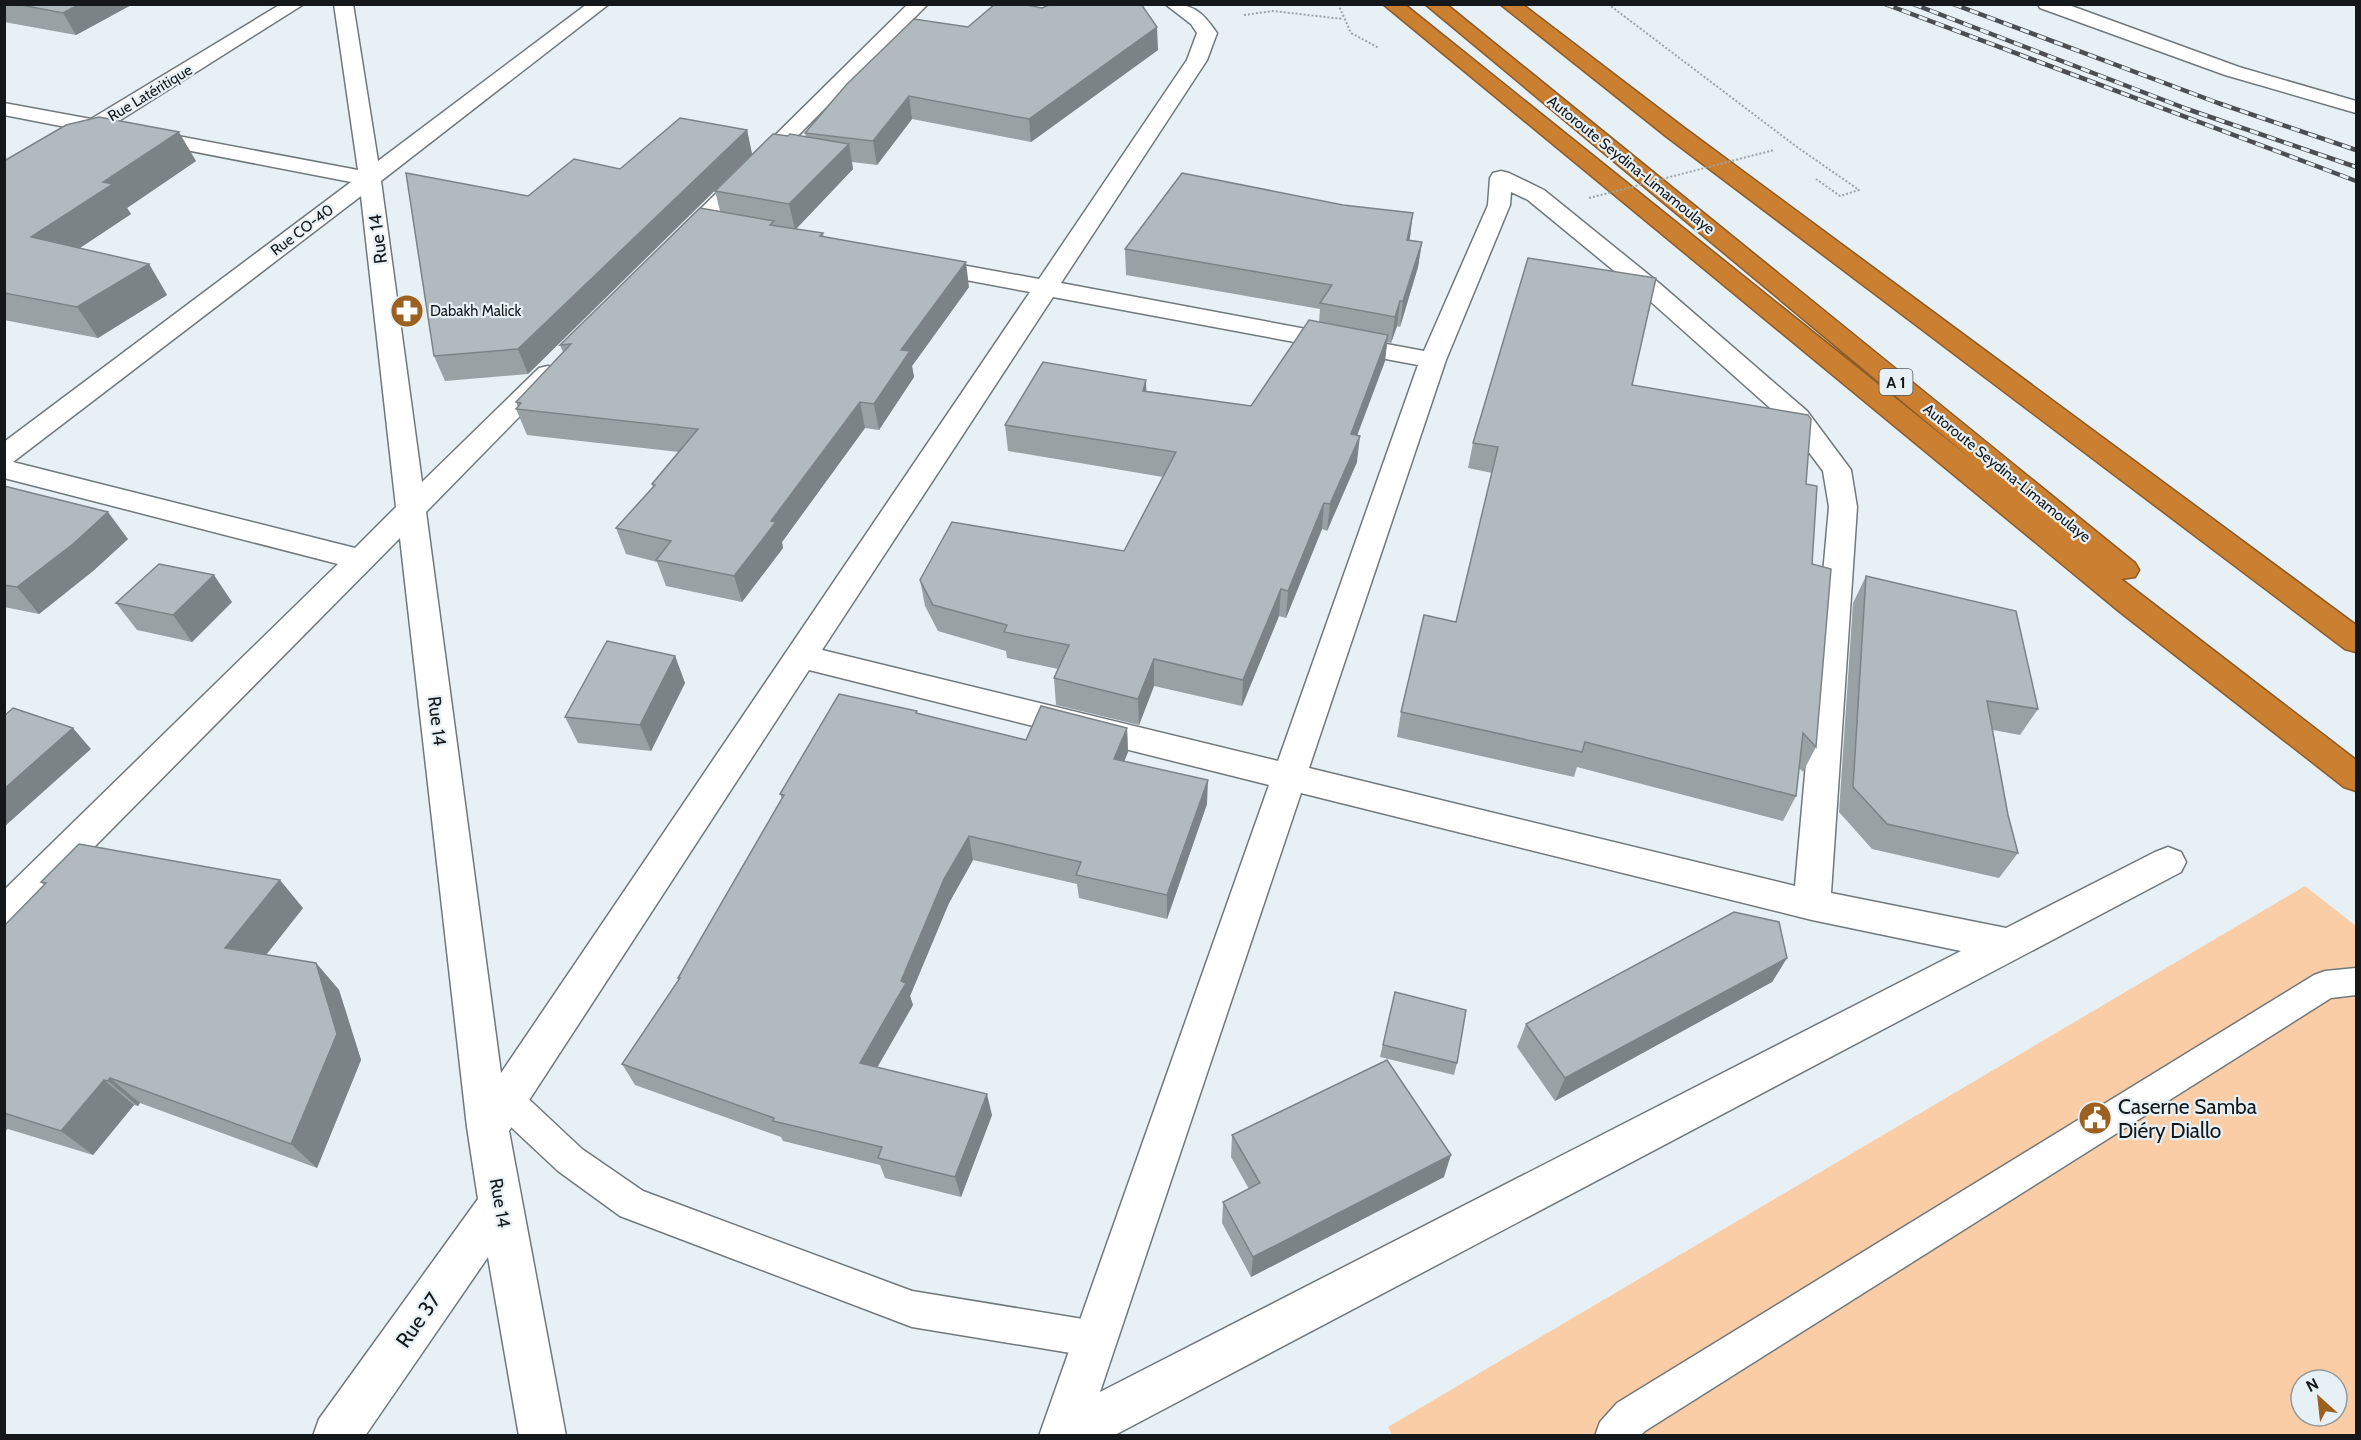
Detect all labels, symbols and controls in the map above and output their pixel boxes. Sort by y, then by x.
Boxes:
street label: Rue Latéritique [105,61,196,125]
street label: Autoroute Seydina-Limamoulaye [1544,92,1719,238]
street label: Rue CO-40 [267,201,337,259]
street label: Rue 14 [364,213,392,265]
pharmacy icon: Dabakh Malick [389,293,425,329]
place label: Dabakh Malick [430,302,522,320]
road number: A 1 [1880,369,1912,395]
street label: Autoroute Seydina-Limamoulaye [1920,400,2095,546]
street label: Rue 14 [423,695,451,747]
place label: Caserne Samba Diéry Diallo [2118,1094,2257,1143]
public building icon: Caserne Samba Diéry Diallo [2077,1100,2113,1136]
street label: Rue 14 [485,1177,515,1229]
street label: Rue 37 [390,1288,446,1352]
north arrow [2289,1368,2349,1428]
text: N [2303,1374,2322,1396]

